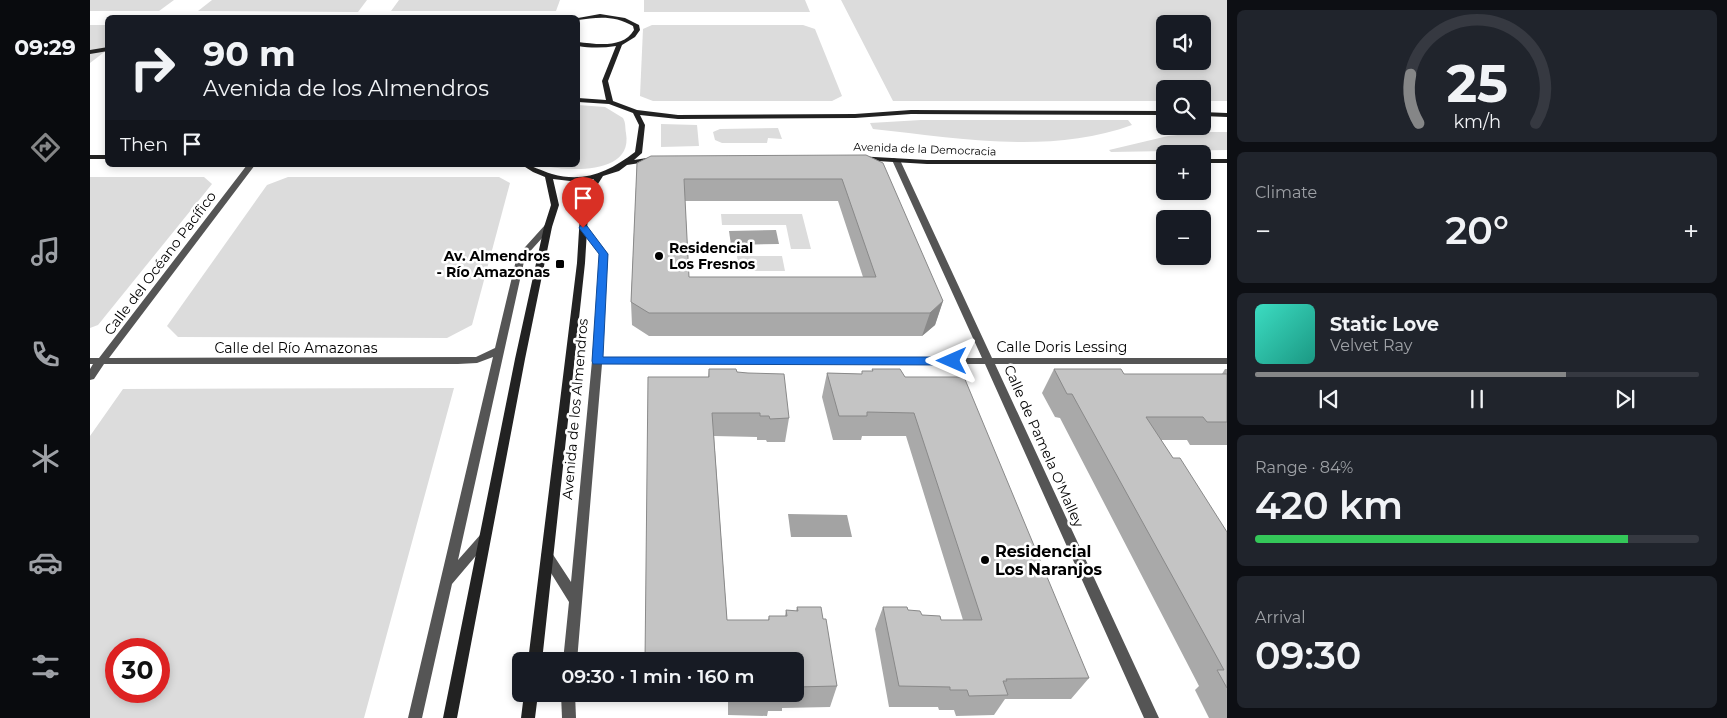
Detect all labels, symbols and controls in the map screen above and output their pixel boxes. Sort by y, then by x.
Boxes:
map controls [1156,15,1211,265]
button: sound [1156,15,1211,70]
text: 90 m [203,32,296,75]
text: 09:29 [14,34,76,61]
icon: right [120,35,185,100]
text: 25 [1446,52,1508,115]
text: Avenida de los Almendros [203,75,489,102]
button: search [1156,80,1211,135]
text: km/h [1453,111,1501,132]
icon: directions [28,130,63,165]
icon: arrive [178,130,206,158]
text: Then [120,133,168,156]
street label: Avenida de la Democracia [853,140,997,158]
button: + [1156,145,1211,200]
pin [562,177,604,228]
text: Climate [1255,183,1317,202]
icon: arrive [569,184,597,212]
street label: Calle del Océano Pacífico [100,187,220,339]
text: 20° [1445,207,1509,254]
button: − [1156,210,1211,265]
text: − [1255,214,1271,248]
text: + [1683,214,1699,248]
icon: music [28,234,63,269]
place label: Residencial Los Fresnos [669,239,756,273]
place label: Av. Almendros - Río Amazonas [437,247,551,281]
marker: Residencial Los Fresnos [653,250,665,262]
marker: Av. Almendros - Río Amazonas [554,258,566,270]
text: Static Love [1330,313,1439,336]
street label: Avenida de los Almendros [558,317,592,500]
position arrow [925,334,977,386]
text: Velvet Ray [1330,336,1412,355]
icon: phone [28,337,63,372]
street label: Calle Doris Lessing [997,338,1127,356]
street label: Calle del Río Amazonas [215,339,378,357]
street label: Calle de Pamela O'Malley [1000,362,1088,530]
icon: previous [1315,385,1343,413]
icon: pause [1463,385,1491,413]
icon: next [1611,385,1639,413]
icon: climate [28,441,63,476]
text: Range · 84% [1255,458,1353,477]
text: 420 km [1255,482,1403,529]
place label: Residencial Los Naranjos [995,542,1103,579]
icon: car [28,545,63,580]
marker: Residencial Los Naranjos [979,554,991,566]
text: Arrival [1255,608,1305,627]
text: 09:30 [1255,632,1361,679]
speed limit sign: 30 [105,638,170,703]
icon: filters [28,649,63,684]
text: 09:30 · 1 min · 160 m [561,665,755,688]

